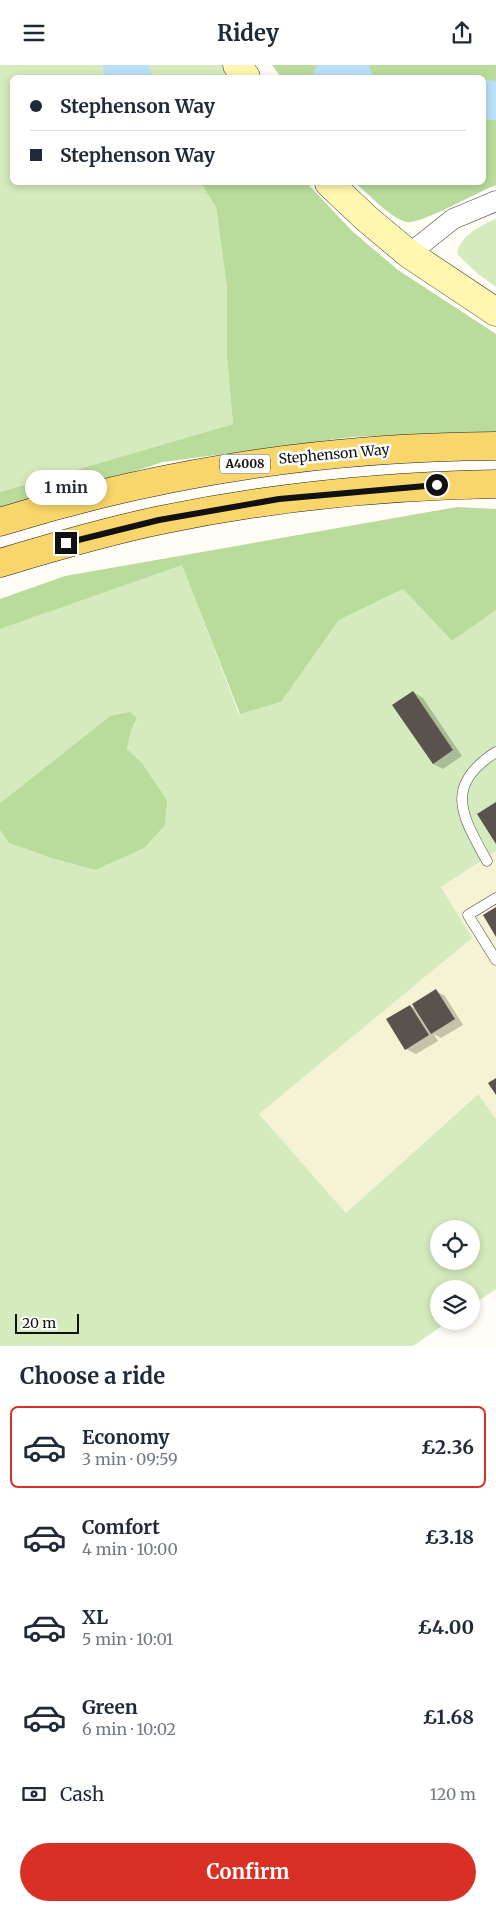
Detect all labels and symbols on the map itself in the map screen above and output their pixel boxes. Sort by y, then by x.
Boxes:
street label: Stephenson Way [278,440,391,468]
road number: A4008 [220,454,270,473]
callout: 1 min [25,471,107,505]
route start [426,474,448,496]
route end [55,532,77,554]
scale bar [15,1311,79,1334]

